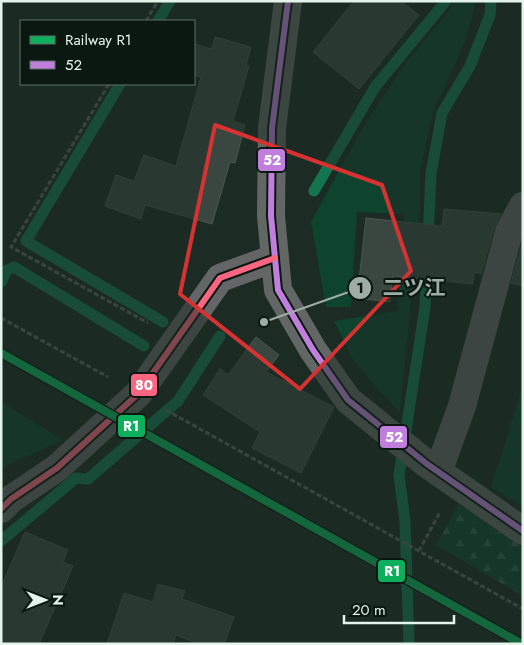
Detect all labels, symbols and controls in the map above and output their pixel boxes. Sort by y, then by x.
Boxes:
legend [20,20,195,85]
text: Railway R1 [65,29,132,51]
text: 52 [65,54,82,76]
line badge: 52 [257,148,286,172]
text: 52 [263,150,281,170]
callout: 二ツ江 [348,270,456,306]
text: 二ツ江 [383,273,446,303]
text: 1 [356,277,364,299]
line badge: 80 [130,373,158,397]
text: 80 [135,375,153,395]
line badge: R1 [117,414,146,438]
text: R1 [123,416,139,436]
line badge: 52 [379,425,408,449]
text: 52 [385,427,403,447]
line badge: R1 [377,559,406,583]
text: R1 [384,561,400,581]
north arrow [20,575,70,625]
scale bar [344,592,454,624]
text: N [48,594,68,606]
text: 20 m [352,599,386,621]

